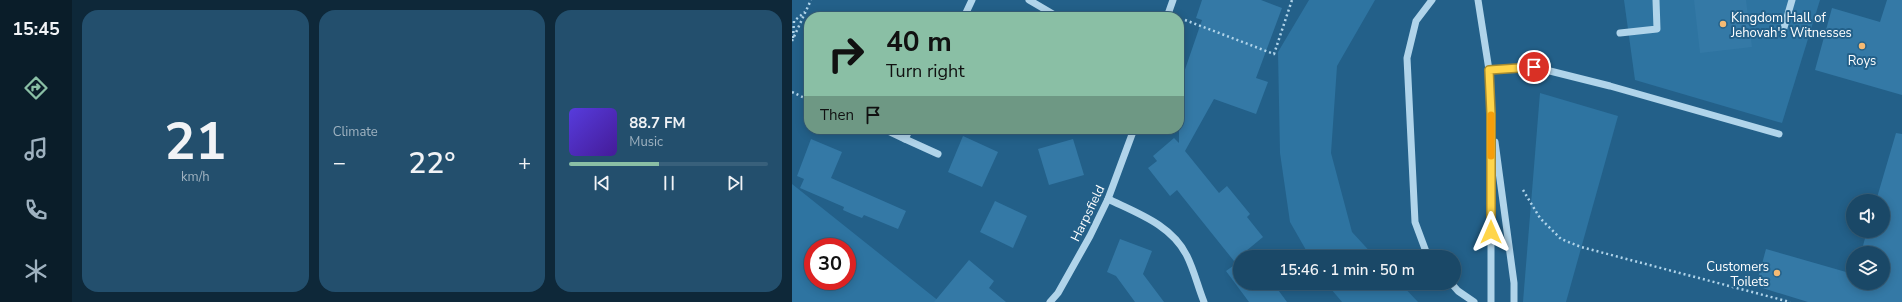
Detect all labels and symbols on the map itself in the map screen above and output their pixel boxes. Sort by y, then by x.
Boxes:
place label: Kingdom Hall of Jehovah's Witnesses [1730,9,1852,42]
marker: Kingdom Hall of Jehovah's Witnesses [1718,19,1728,29]
marker: Roys [1857,41,1867,51]
pin [1517,50,1551,84]
place label: Roys [1848,52,1876,70]
street label: Harpsfield [1066,182,1109,245]
position arrow [1470,211,1512,253]
speed limit sign: 30 [804,238,856,290]
place label: Customers Toilets [1706,258,1769,291]
marker: Customers Toilets [1772,268,1782,278]

